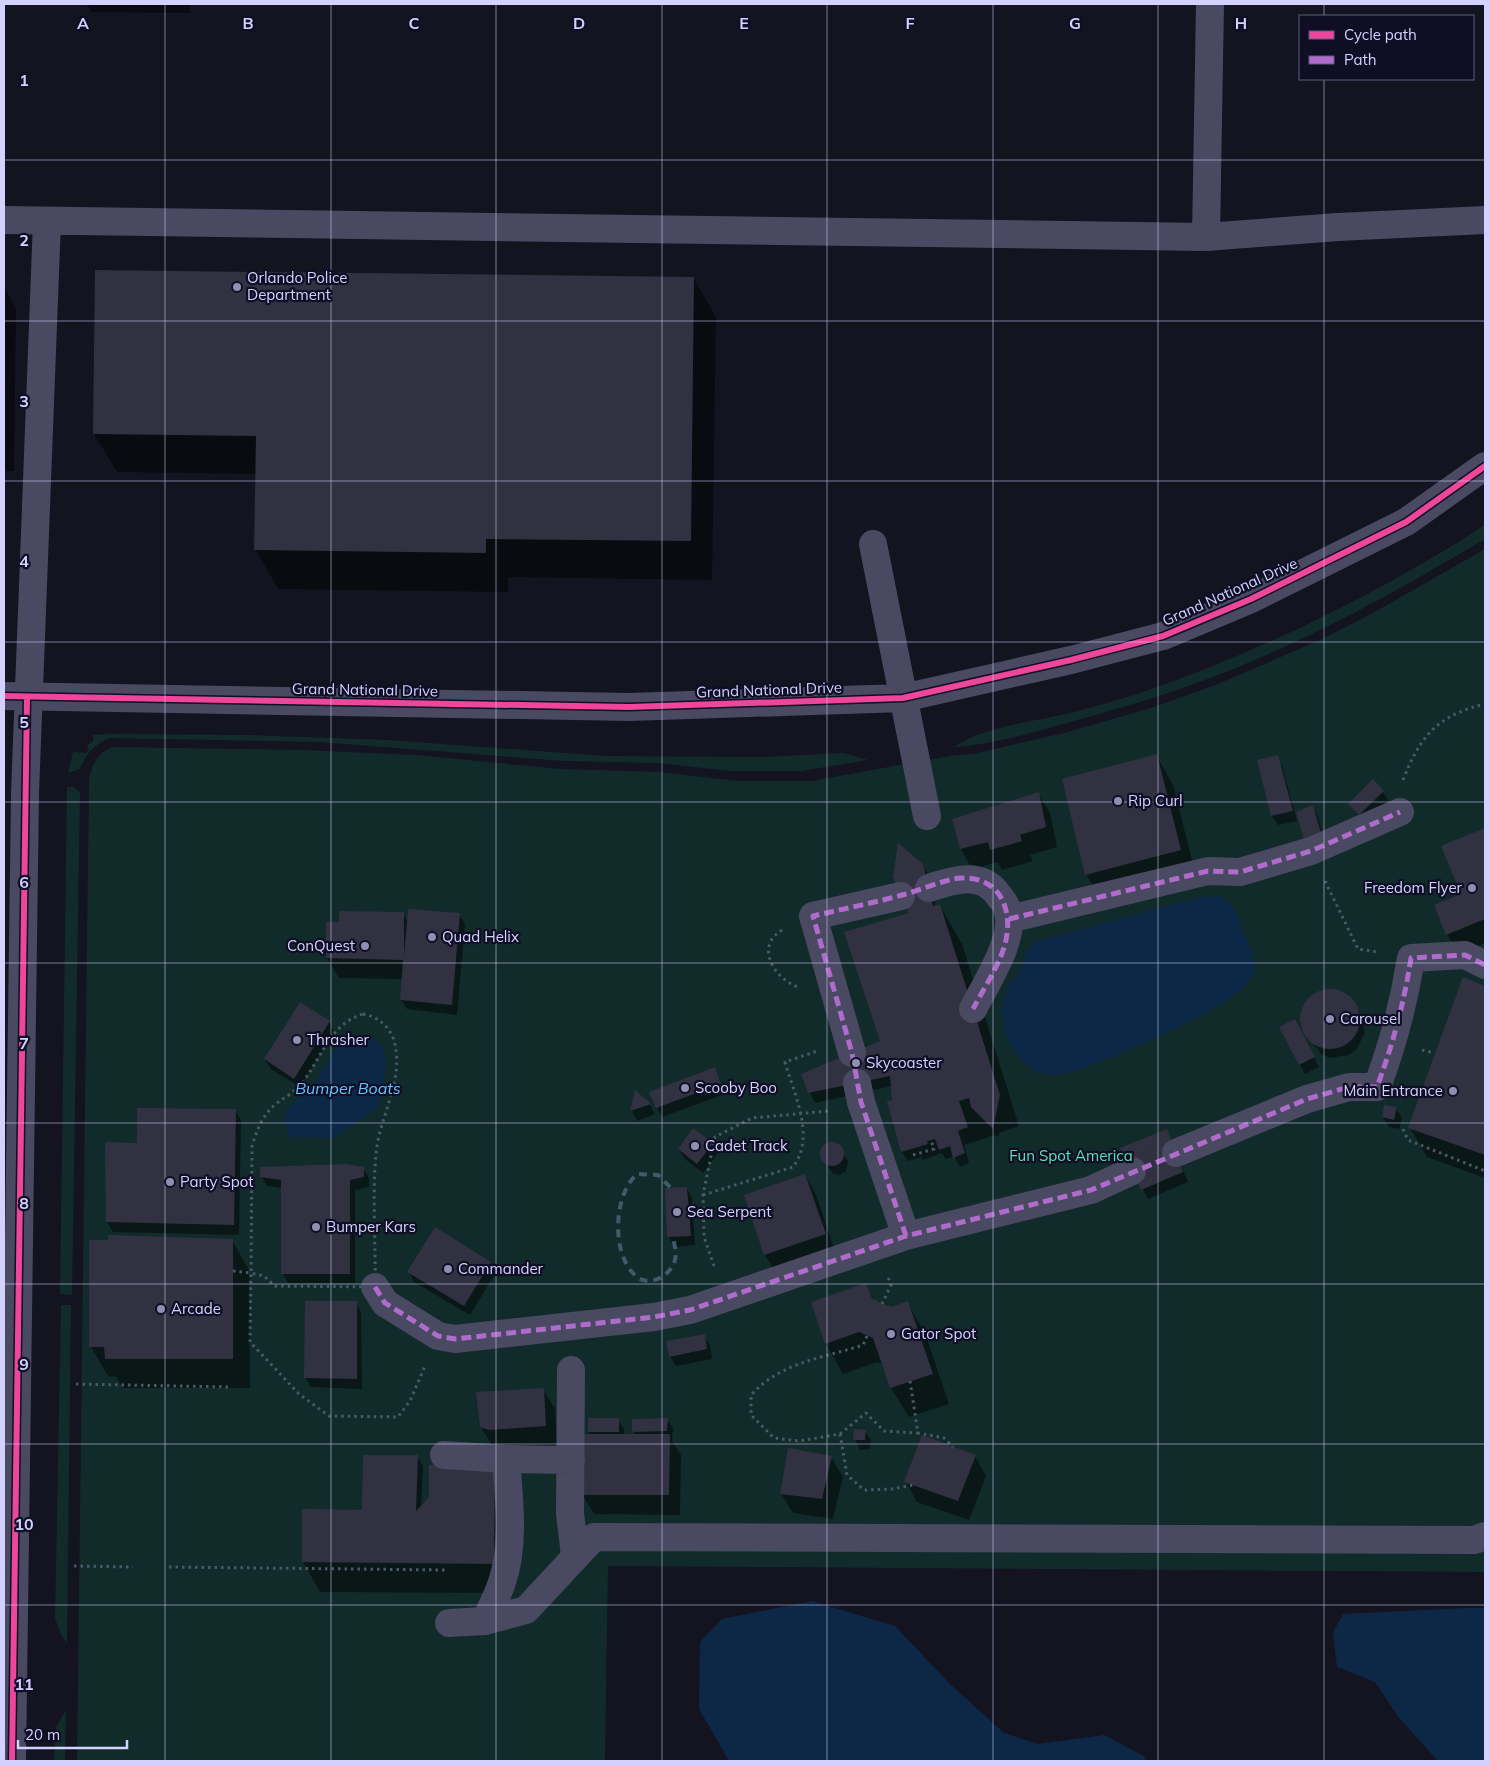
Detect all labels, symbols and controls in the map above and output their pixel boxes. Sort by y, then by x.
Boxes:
text: A [77,13,89,33]
text: B [242,13,254,33]
text: C [409,13,420,33]
text: D [573,13,585,33]
text: E [739,13,749,33]
text: F [905,13,915,33]
text: G [1069,13,1081,33]
text: H [1235,13,1247,33]
legend [1299,15,1474,80]
text: Cycle path [1344,25,1417,44]
text: Path [1344,50,1376,69]
text: 1 [19,70,29,90]
text: 2 [19,230,29,250]
place label: Orlando Police Department [247,268,347,304]
marker: Orlando Police Department [231,281,243,293]
text: 3 [19,391,29,411]
text: 4 [19,551,29,571]
street label: Grand National Drive [1159,553,1300,630]
street label: Grand National Drive [696,677,842,702]
street label: Grand National Drive [292,679,438,700]
text: 5 [19,712,29,732]
place label: Rip Curl [1128,791,1183,810]
marker: Rip Curl [1112,795,1124,807]
text: 6 [19,872,29,892]
place label: Freedom Flyer [1364,878,1463,897]
marker: Freedom Flyer [1466,882,1478,894]
place label: Quad Helix [442,927,519,946]
marker: Quad Helix [426,931,438,943]
place label: ConQuest [287,936,355,955]
marker: ConQuest [359,940,371,952]
place label: Carousel [1340,1009,1401,1028]
marker: Carousel [1324,1013,1336,1025]
place label: Thrasher [307,1030,370,1049]
text: 7 [19,1033,29,1053]
marker: Thrasher [291,1034,303,1046]
place label: Skycoaster [866,1053,942,1072]
marker: Skycoaster [850,1057,862,1069]
water label: Bumper Boats [295,1078,401,1098]
place label: Scooby Boo [695,1078,777,1097]
place label: Main Entrance [1343,1081,1443,1100]
marker: Scooby Boo [679,1082,691,1094]
marker: Main Entrance [1447,1085,1459,1097]
place label: Cadet Track [705,1136,788,1155]
marker: Cadet Track [689,1140,701,1152]
park label: Fun Spot America [1009,1146,1133,1165]
place label: Party Spot [180,1172,254,1191]
marker: Party Spot [164,1176,176,1188]
text: 8 [19,1193,29,1213]
place label: Sea Serpent [687,1202,772,1221]
marker: Sea Serpent [671,1206,683,1218]
place label: Bumper Kars [326,1217,416,1236]
marker: Bumper Kars [310,1221,322,1233]
place label: Commander [458,1259,544,1278]
marker: Commander [442,1263,454,1275]
place label: Arcade [171,1299,221,1318]
marker: Arcade [155,1303,167,1315]
place label: Gator Spot [901,1324,976,1343]
marker: Gator Spot [885,1328,897,1340]
text: 9 [19,1354,29,1374]
text: 10 [14,1514,34,1534]
text: 11 [14,1674,34,1694]
scale bar [18,1718,126,1750]
text: 20 m [25,1725,60,1744]

